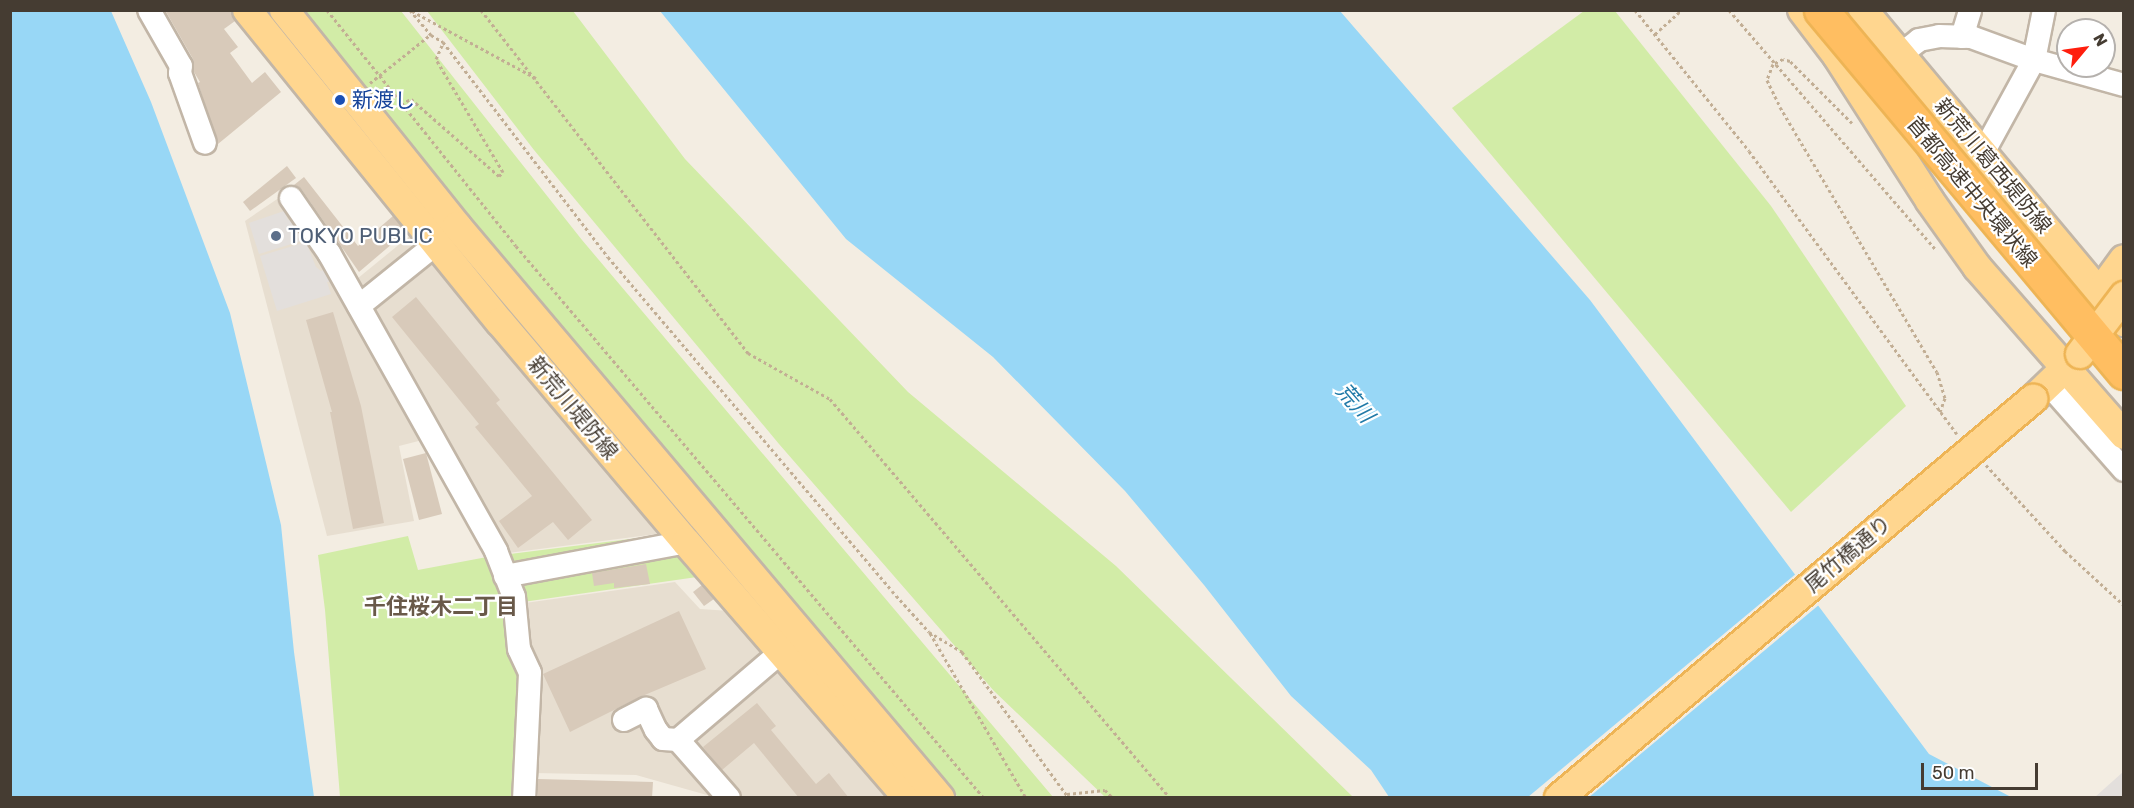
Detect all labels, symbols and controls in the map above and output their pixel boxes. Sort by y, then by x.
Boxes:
north arrow [2056,18,2116,78]
text: N [2089,30,2112,50]
place label: 新渡し [352,87,415,113]
marker: 新渡し [333,93,347,107]
street label: 新荒川葛西堤防線 [1929,94,2057,238]
street label: 首都高速中央環状線 [1902,112,2042,272]
place label: TOKYO PUBLIC [288,223,433,249]
marker: TOKYO PUBLIC [269,229,283,243]
street label: 新荒川堤防線 [523,352,623,464]
water label: 荒川 [1331,378,1379,428]
street label: 尾竹橋通り [1800,511,1896,597]
district label: 千住桜木二丁目 [364,594,518,620]
scale bar [1924,751,2041,789]
text: 50 m [1932,762,1975,784]

